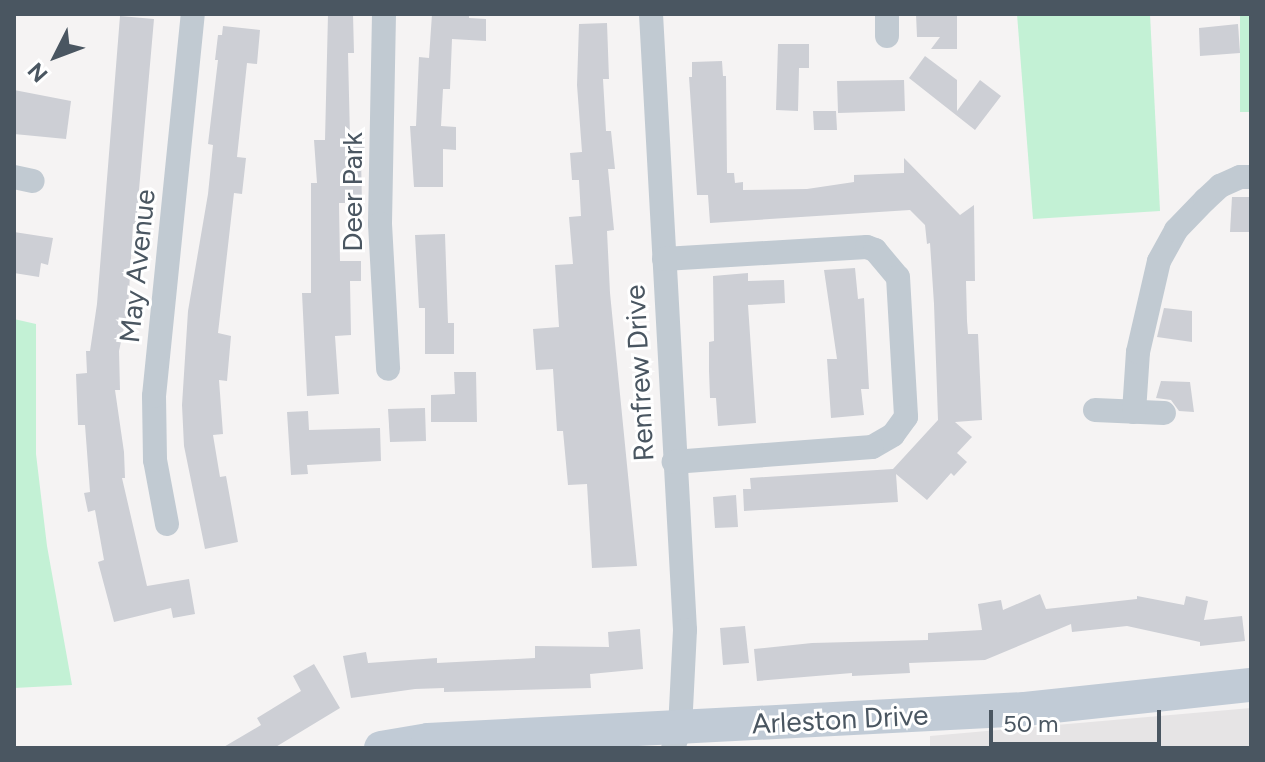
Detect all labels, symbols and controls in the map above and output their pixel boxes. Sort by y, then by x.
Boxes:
north arrow [16,16,96,96]
text: N [22,57,54,88]
street label: Deer Park [335,132,369,252]
street label: May Avenue [112,188,162,344]
street label: Renfrew Drive [618,284,660,462]
scale bar [993,694,1165,744]
street label: Arleston Drive [751,698,929,740]
text: 50 m [1003,709,1059,738]

